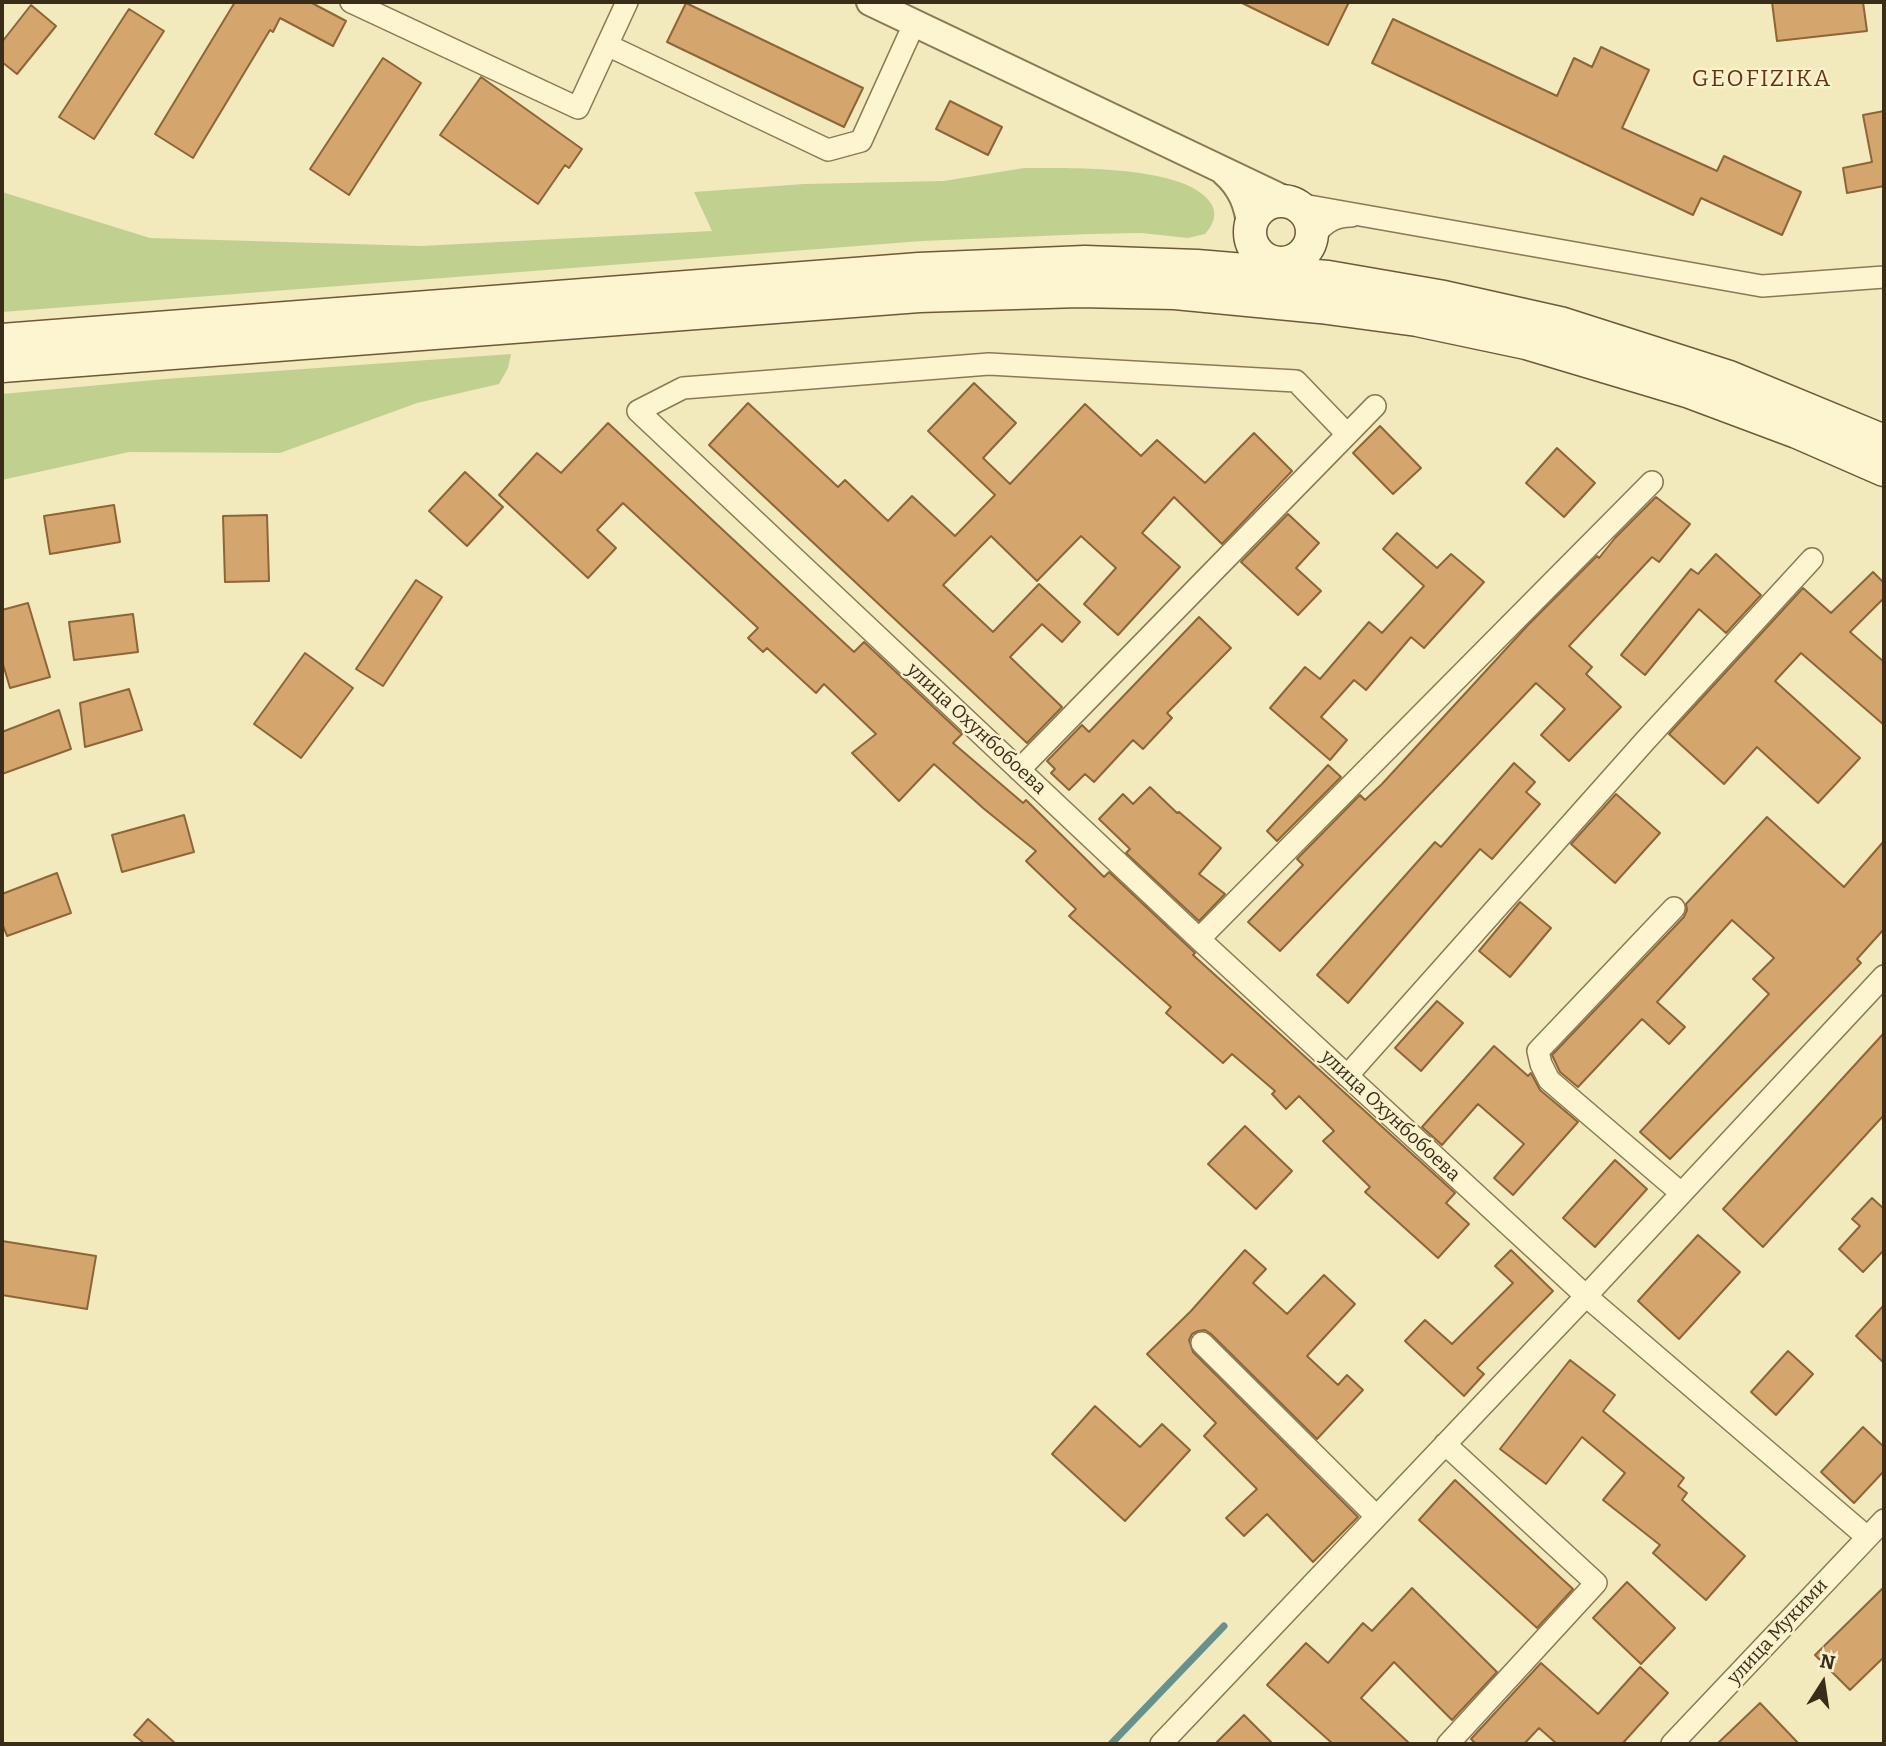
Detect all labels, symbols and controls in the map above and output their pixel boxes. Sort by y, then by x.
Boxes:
district label: GEOFIZIKA [1693,66,1831,94]
street label: улица Охунбобоева [902,659,1050,799]
street label: улица Охунбобоева [1316,1046,1464,1186]
street label: улица Мукими [1723,1574,1833,1690]
north arrow [1788,1648,1858,1718]
text: N [1818,1649,1837,1675]

